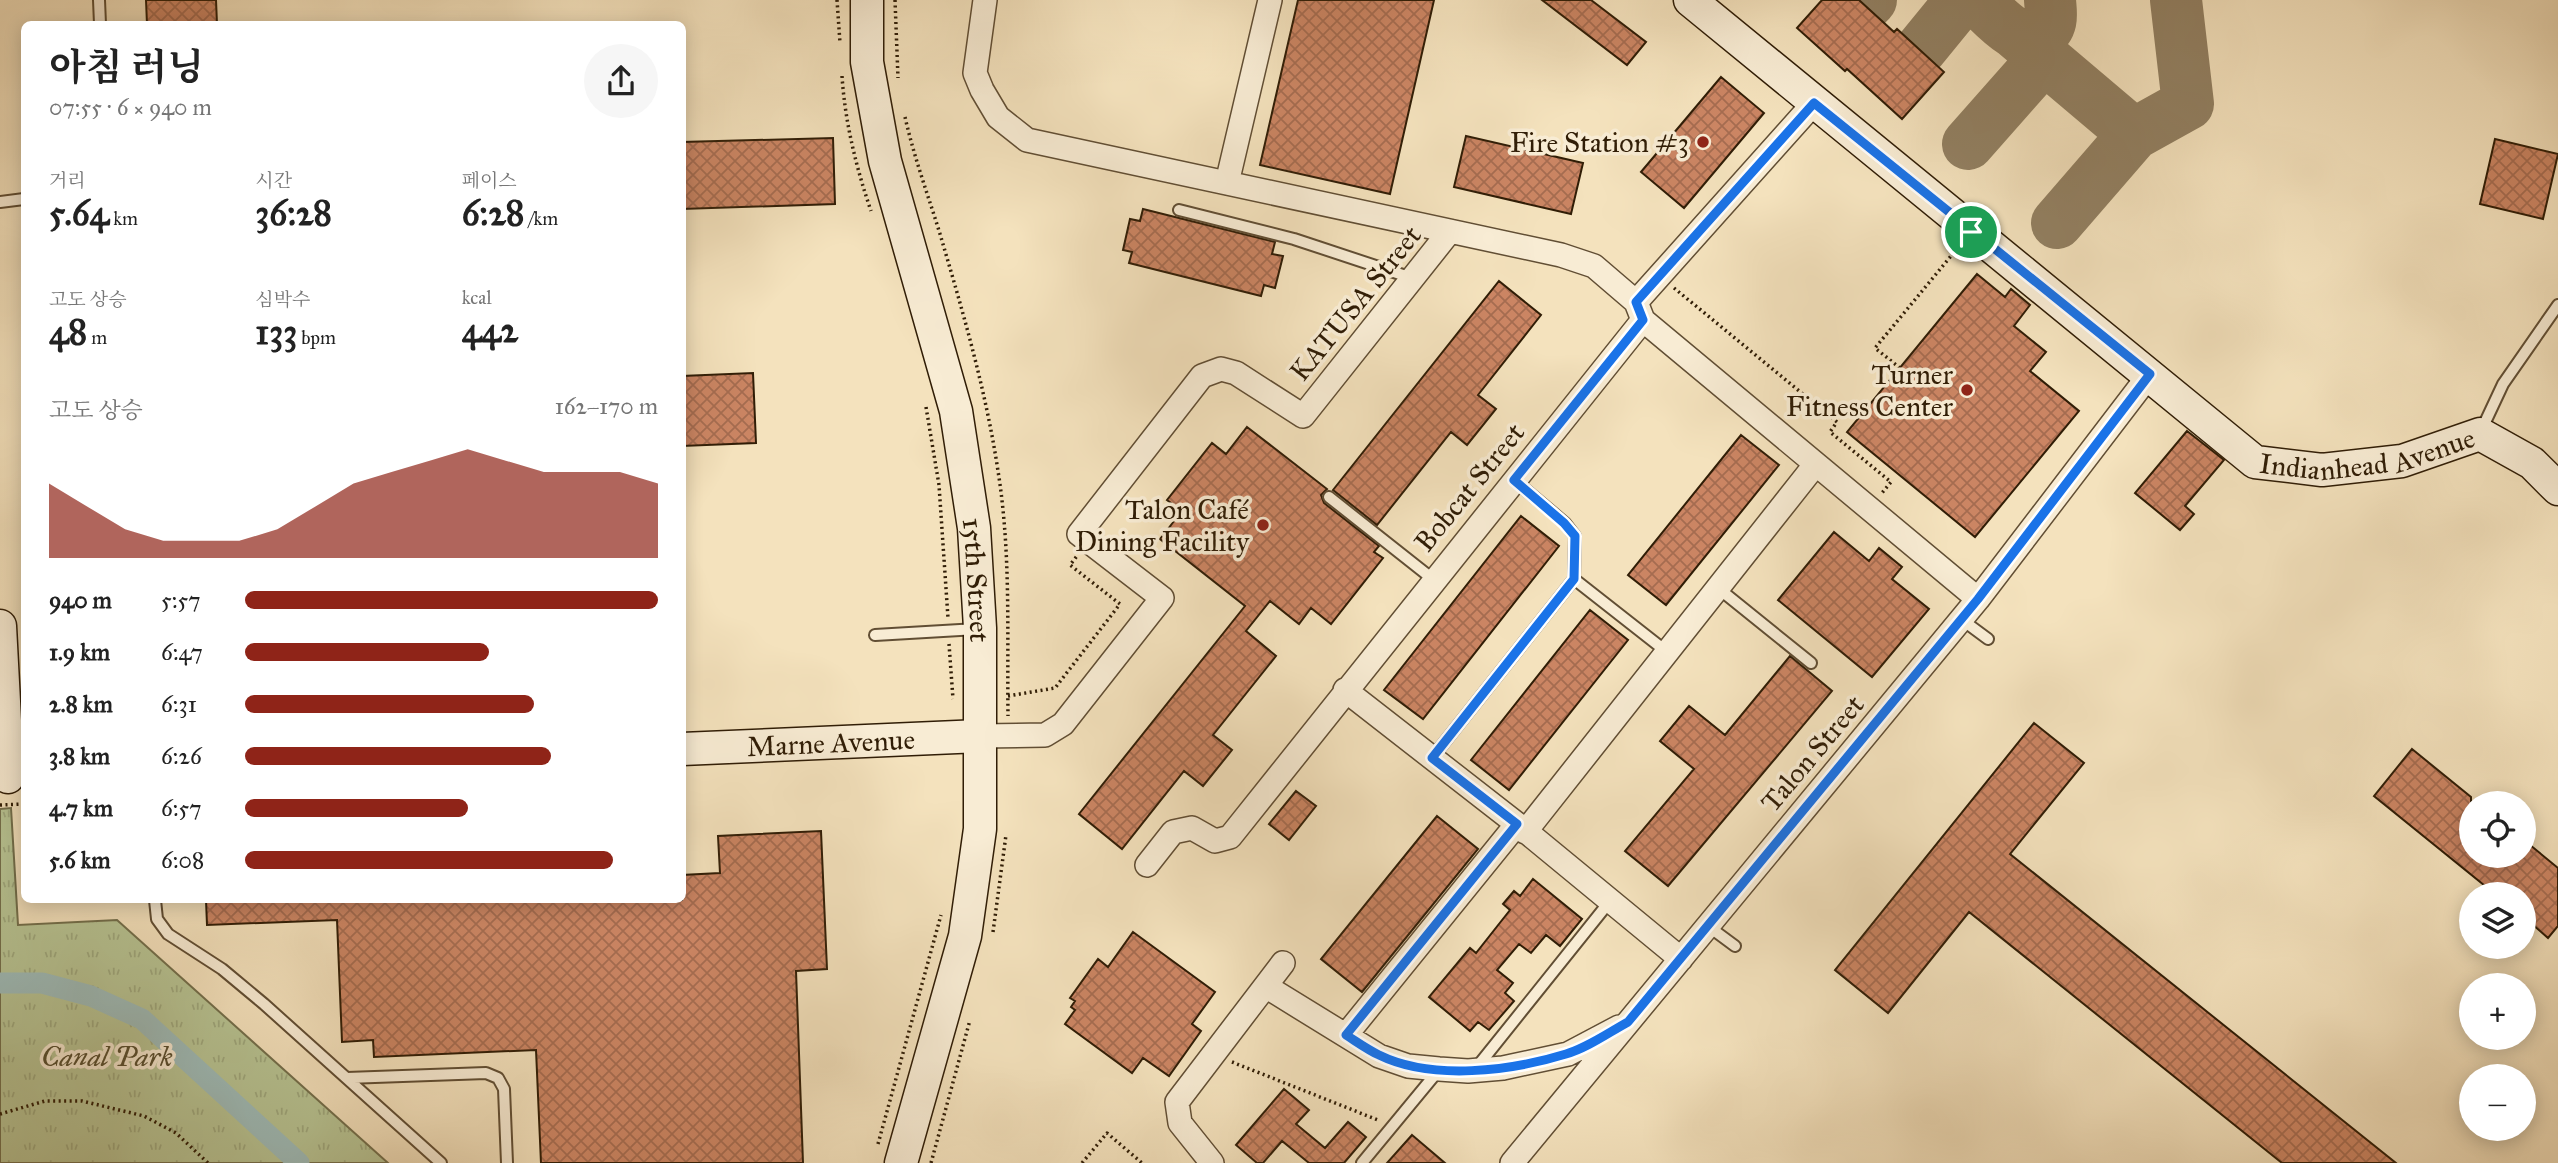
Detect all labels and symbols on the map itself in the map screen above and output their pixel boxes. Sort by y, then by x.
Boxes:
place label: Fire Station #3 [1510,125,1689,160]
marker: Fire Station #3 [1695,134,1711,150]
pin [1941,202,2001,262]
street label: KATUSA Street [1282,219,1429,388]
place label: Turner Fitness Center [1786,357,1954,424]
marker: Turner Fitness Center [1959,382,1975,398]
street label: Bobcat Street [1407,416,1532,559]
street label: Indianhead Avenue [2257,420,2479,488]
place label: Talon Café Dining Facility [1075,492,1250,559]
street label: 15th Street [955,515,997,643]
marker: Talon Café Dining Facility [1255,517,1271,533]
street label: Talon Street [1753,688,1871,819]
street label: Marne Avenue [746,722,916,764]
park label: Canal Park [41,1039,173,1074]

